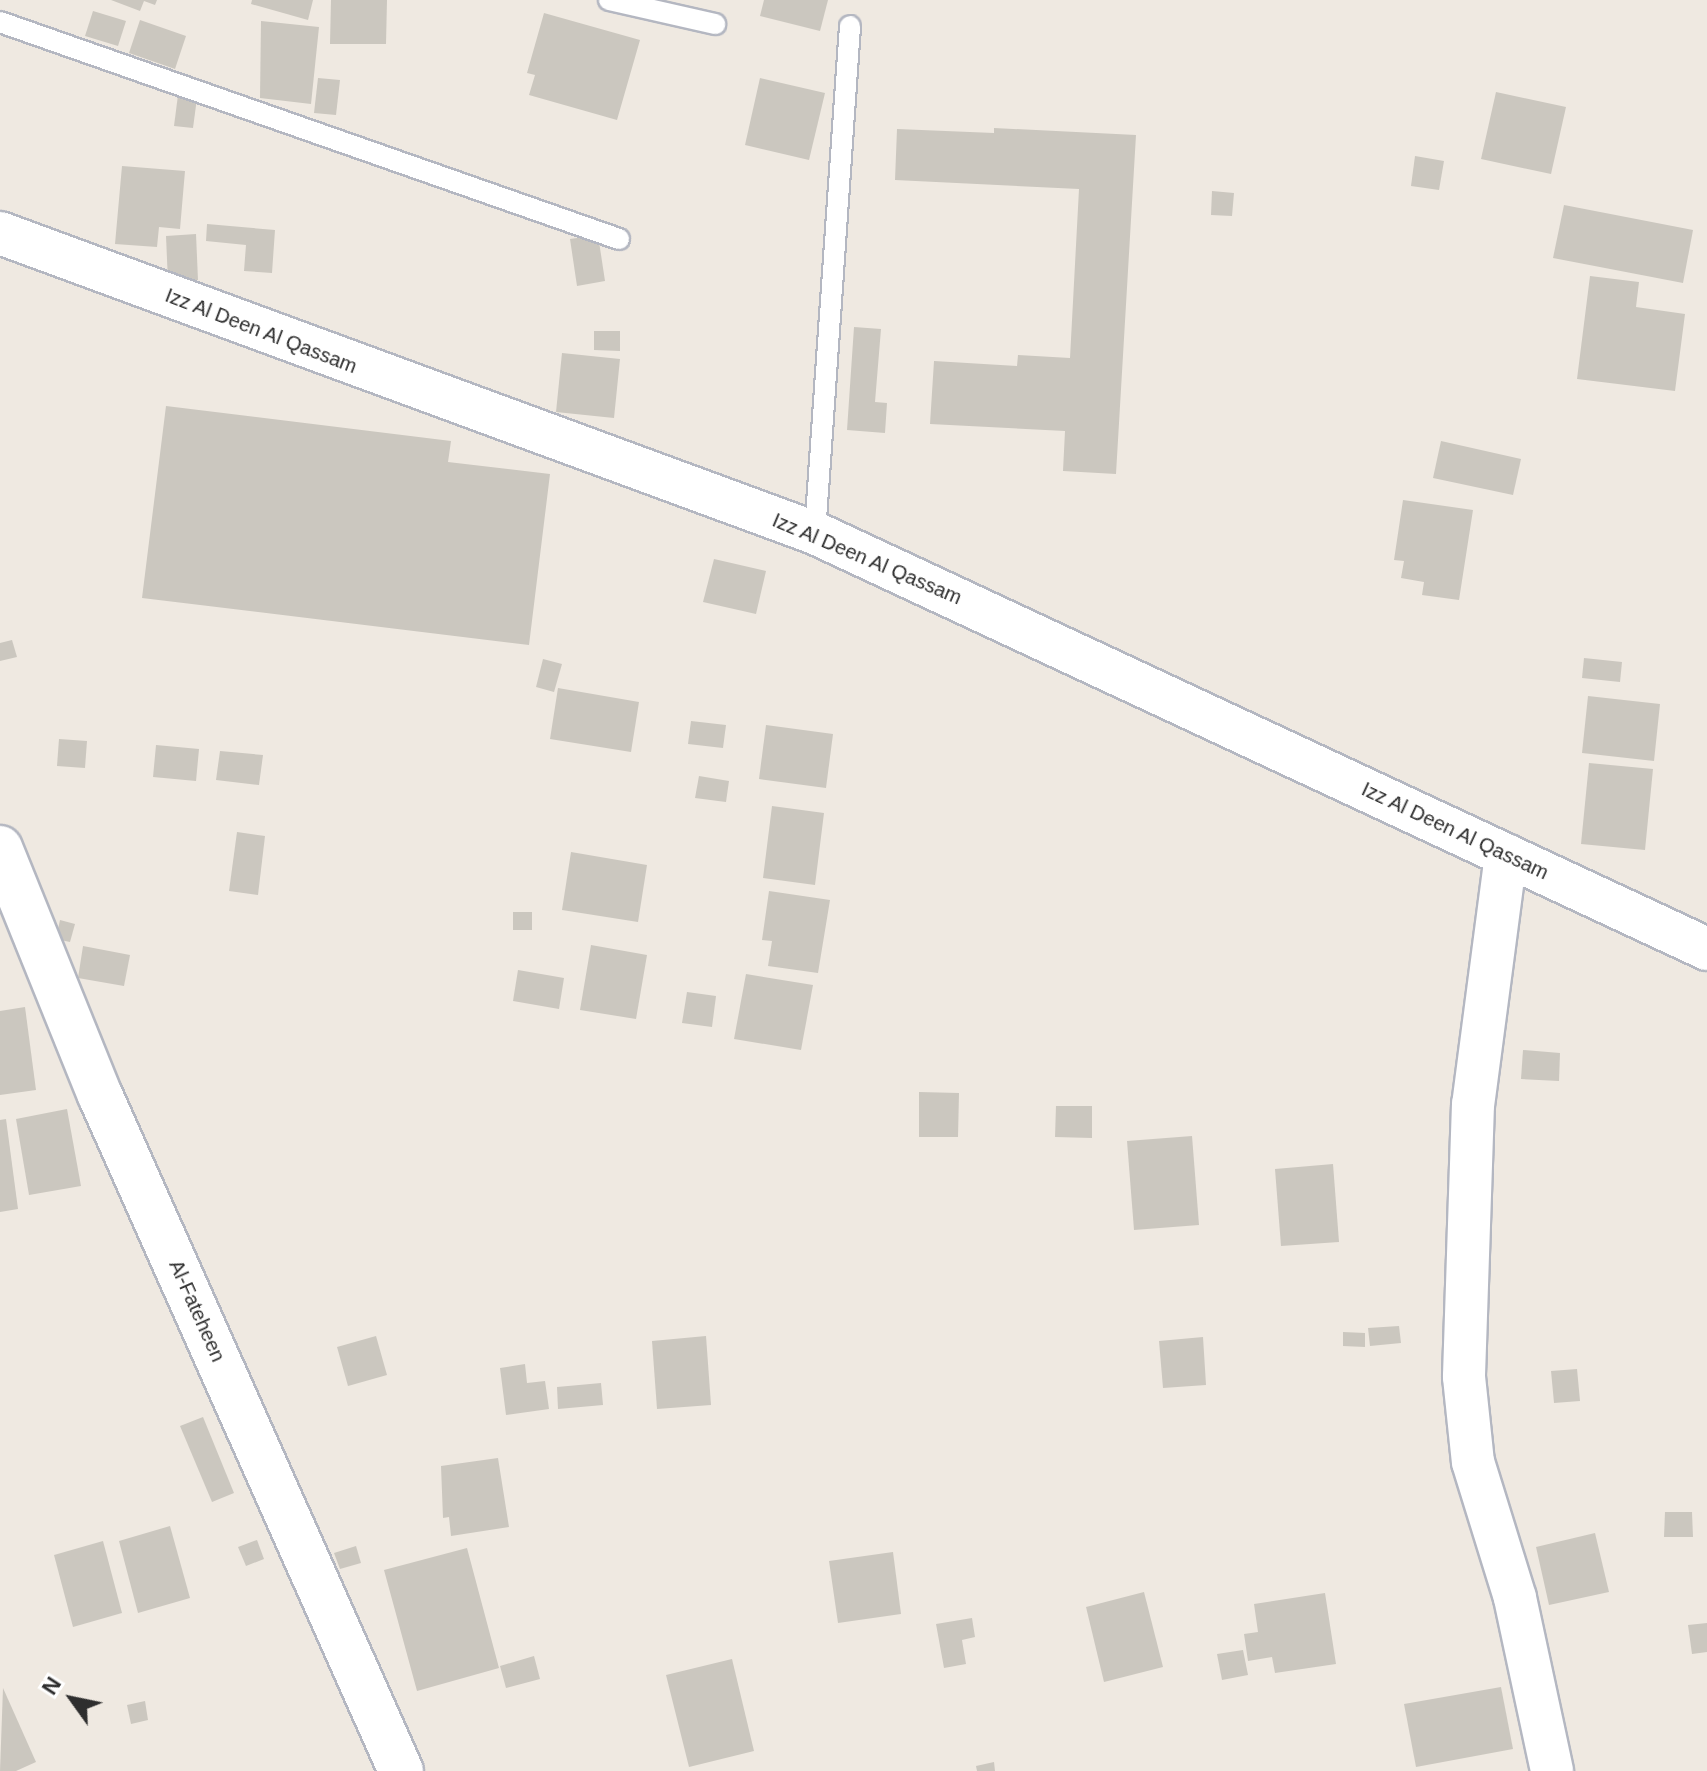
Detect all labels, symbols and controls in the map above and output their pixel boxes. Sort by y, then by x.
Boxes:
street label: Izz Al Deen Al Qassam [161,283,361,379]
street label: Izz Al Deen Al Qassam [768,508,966,610]
street label: Izz Al Deen Al Qassam [1357,777,1553,885]
street label: Al-Fateheen [164,1256,230,1366]
north arrow [32,1659,112,1739]
text: N [37,1672,66,1699]

